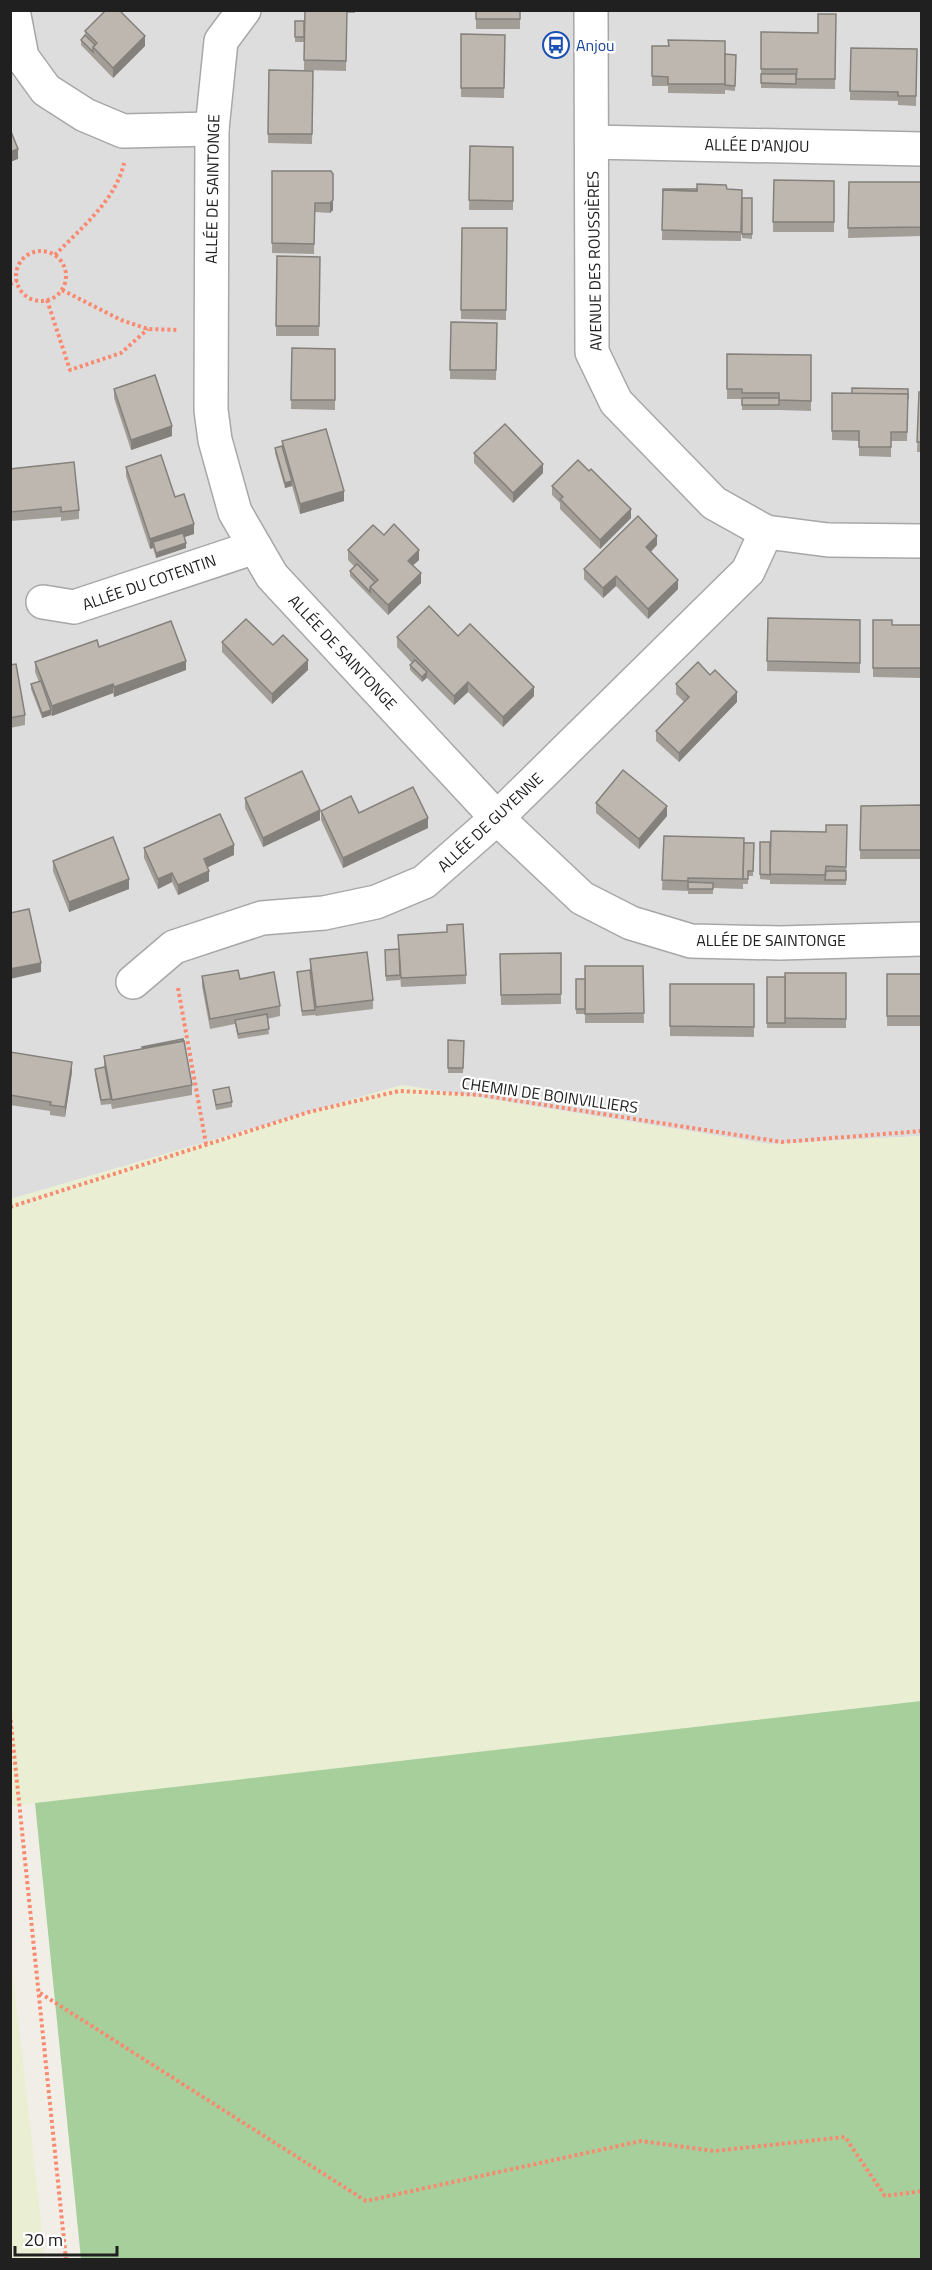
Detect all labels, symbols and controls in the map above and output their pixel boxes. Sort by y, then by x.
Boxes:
bus stop icon: Anjou [541,30,571,60]
place label: Anjou [576,33,615,57]
street label: ALLÉE DE SAINTONGE [199,114,225,264]
street label: ALLÉE D'ANJOU [704,132,810,158]
street label: AVENUE DES ROUSSIÈRES [580,171,608,351]
street label: ALLÉE DU COTENTIN [79,548,219,616]
street label: ALLÉE DE SAINTONGE [283,589,403,715]
street label: ALLÉE DE GUYENNE [432,766,548,877]
street label: ALLÉE DE SAINTONGE [696,928,846,952]
street label: CHEMIN DE BOINVILLIERS [460,1071,640,1119]
scale bar [15,2219,117,2257]
text: 20 m [24,2226,63,2253]

